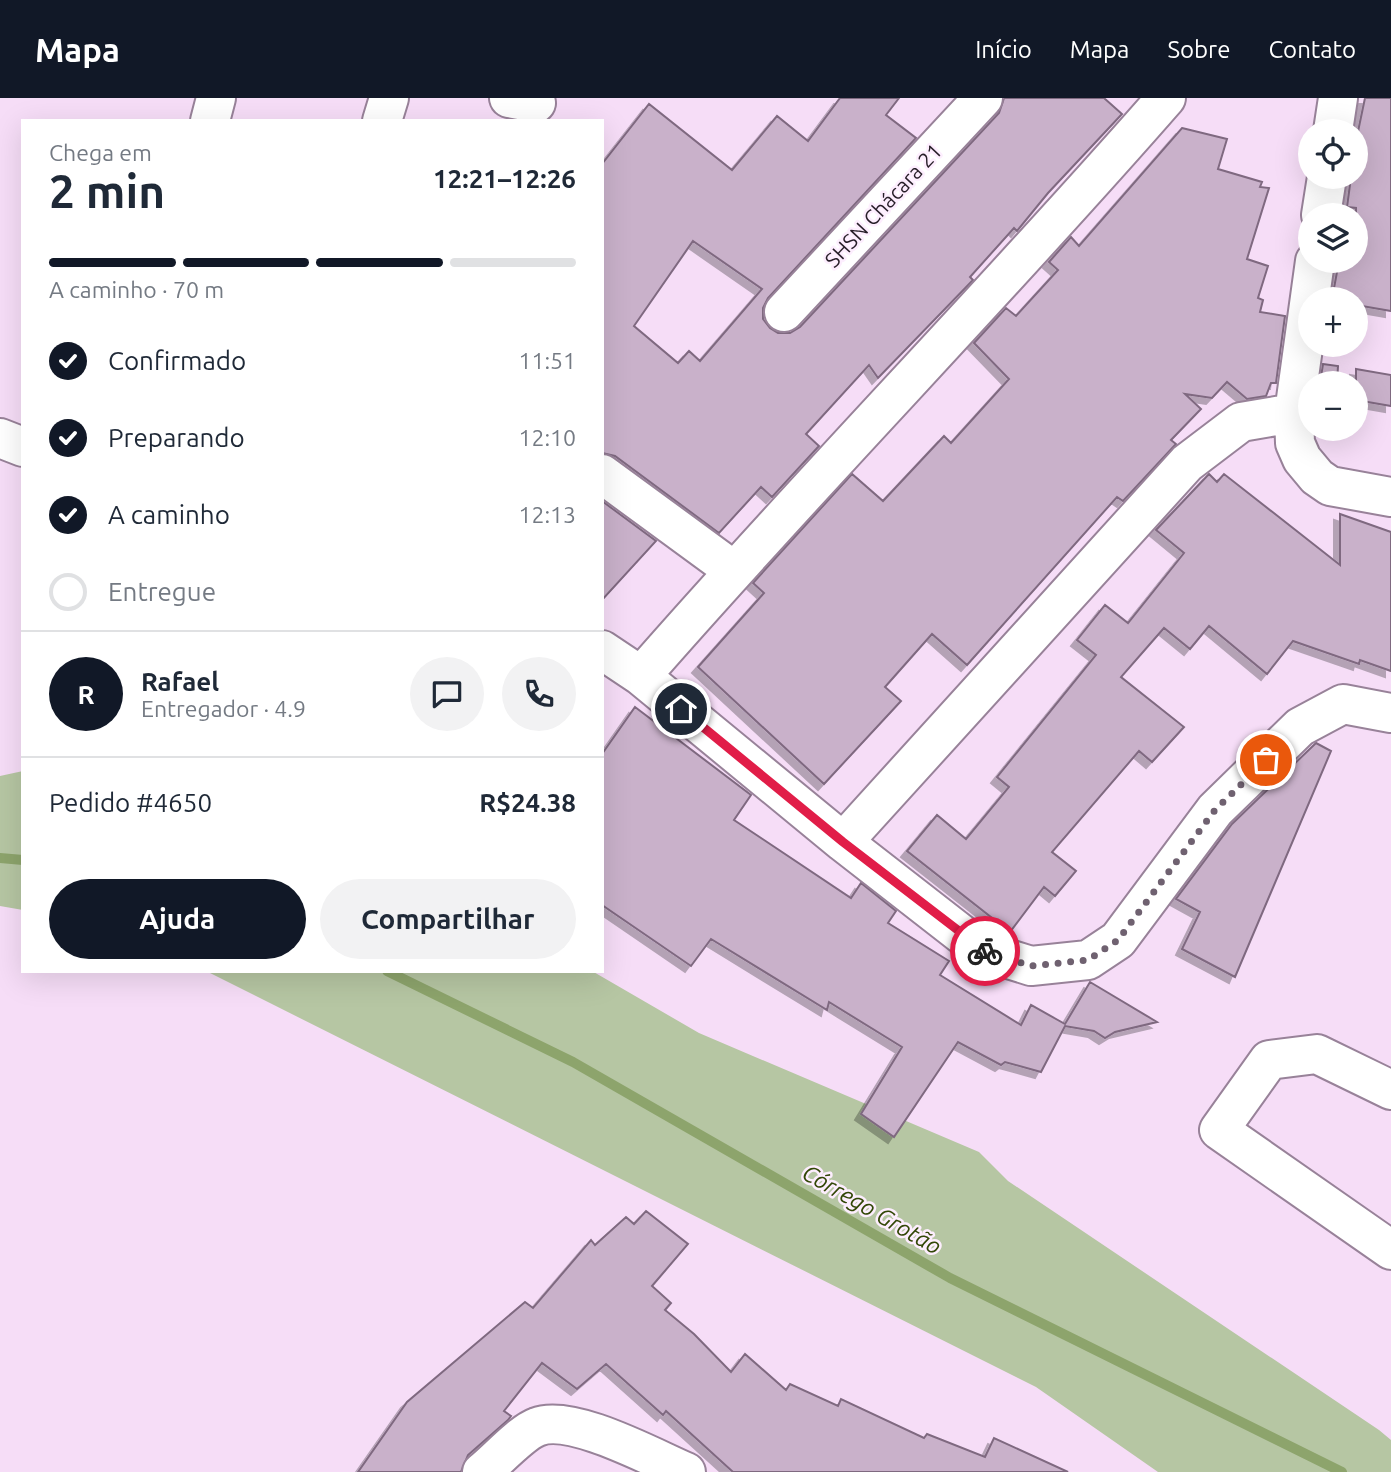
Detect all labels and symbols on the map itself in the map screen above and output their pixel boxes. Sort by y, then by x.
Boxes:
street label: SHSN Chácara 21 [820,138,946,272]
pin [651,679,711,739]
pin [1236,730,1296,790]
courier [950,916,1020,986]
water label: Córrego Grotão [798,1159,946,1259]

